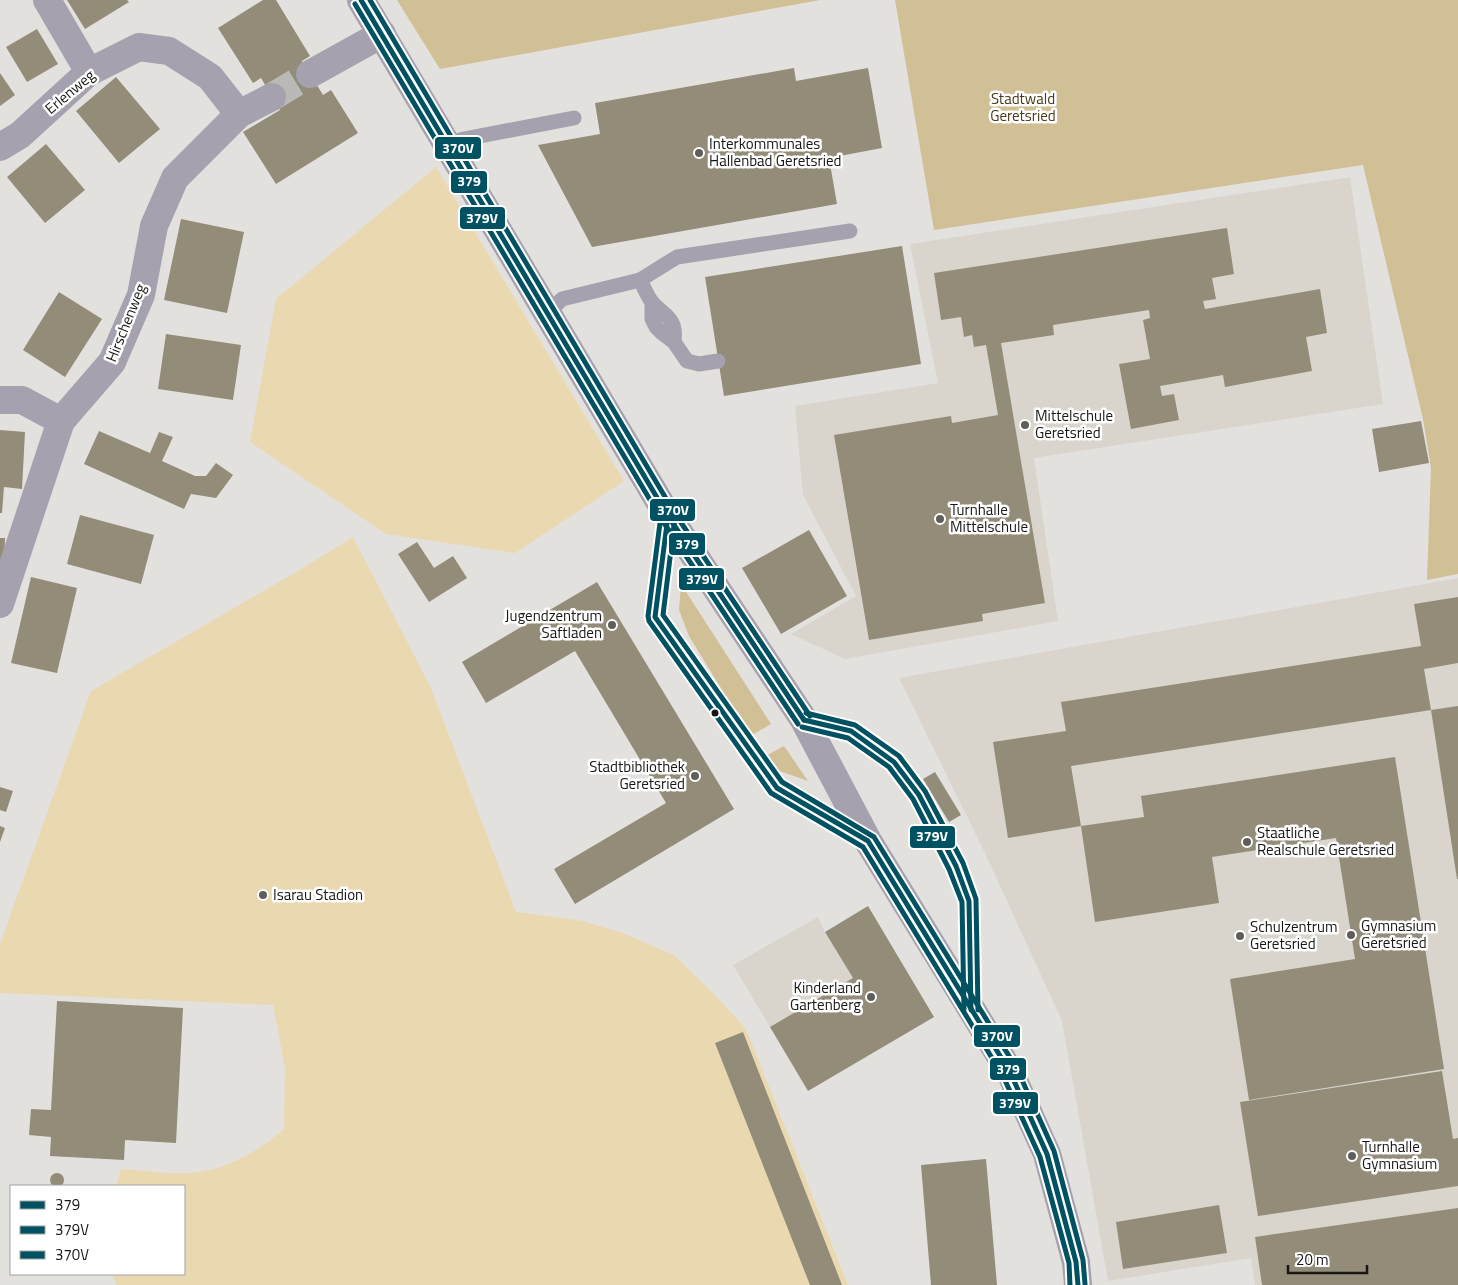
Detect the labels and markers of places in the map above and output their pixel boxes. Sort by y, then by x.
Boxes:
place label: Interkommunales Hallenbad Geretsried [709,132,841,172]
marker: Interkommunales Hallenbad Geretsried [693,147,705,159]
place label: Mittelschule Geretsried [1035,404,1113,444]
marker: Mittelschule Geretsried [1019,419,1031,431]
place label: Turnhalle Mittelschule [950,498,1028,538]
marker: Turnhalle Mittelschule [934,513,946,525]
place label: Jugendzentrum Saftladen [505,604,602,644]
marker: Jugendzentrum Saftladen [606,619,618,631]
unlabelled marker [710,708,720,718]
place label: Stadtbibliothek Geretsried [589,755,685,795]
marker: Stadtbibliothek Geretsried [689,770,701,782]
place label: Staatliche Realschule Geretsried [1257,821,1394,861]
marker: Staatliche Realschule Geretsried [1241,836,1253,848]
place label: Isarau Stadion [273,883,363,906]
marker: Isarau Stadion [257,889,269,901]
place label: Gymnasium Geretsried [1361,914,1436,954]
place label: Schulzentrum Geretsried [1250,915,1337,955]
marker: Gymnasium Geretsried [1345,929,1357,941]
marker: Schulzentrum Geretsried [1234,930,1246,942]
place label: Kinderland Gartenberg [790,976,861,1016]
marker: Kinderland Gartenberg [865,991,877,1003]
place label: Turnhalle Gymnasium [1362,1135,1437,1175]
marker: Turnhalle Gymnasium [1346,1150,1358,1162]

